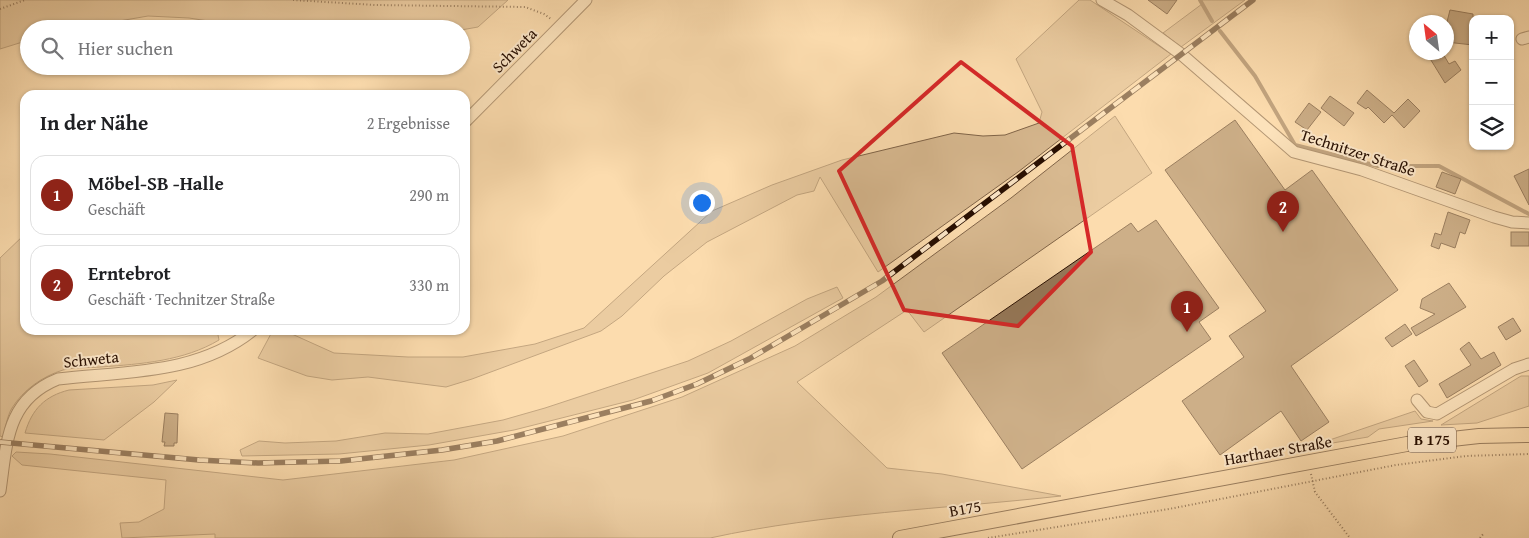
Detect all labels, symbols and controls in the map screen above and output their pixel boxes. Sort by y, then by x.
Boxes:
north arrow [1409,15,1454,60]
map controls [1469,15,1514,150]
button: + [1469,15,1514,60]
search box [20,20,470,75]
street label: Schweta [486,22,542,78]
icon: search [38,34,66,62]
text: Hier suchen [78,34,173,62]
button: − [1469,60,1514,105]
button: layers [1469,105,1514,150]
text: In der Nähe [40,107,148,138]
text: 2 Ergebnisse [367,111,450,135]
street label: Technitzer Straße [1297,122,1419,182]
text: Möbel-SB -Halle [88,169,224,197]
text: 1 [53,183,61,207]
text: 290 m [409,183,449,207]
your location [689,190,715,216]
pin: 2 [1267,191,1299,232]
text: Geschäft [88,197,145,221]
text: Erntebrot [88,259,171,287]
text: 2 [53,273,61,297]
text: 330 m [409,273,449,297]
text: Geschäft · Technitzer Straße [88,287,275,311]
pin: 1 [1171,291,1203,332]
street label: Schweta [62,344,120,374]
road number: B 175 [1408,428,1456,452]
street label: Harthaer Straße [1222,429,1334,471]
street label: B175 [947,493,983,523]

